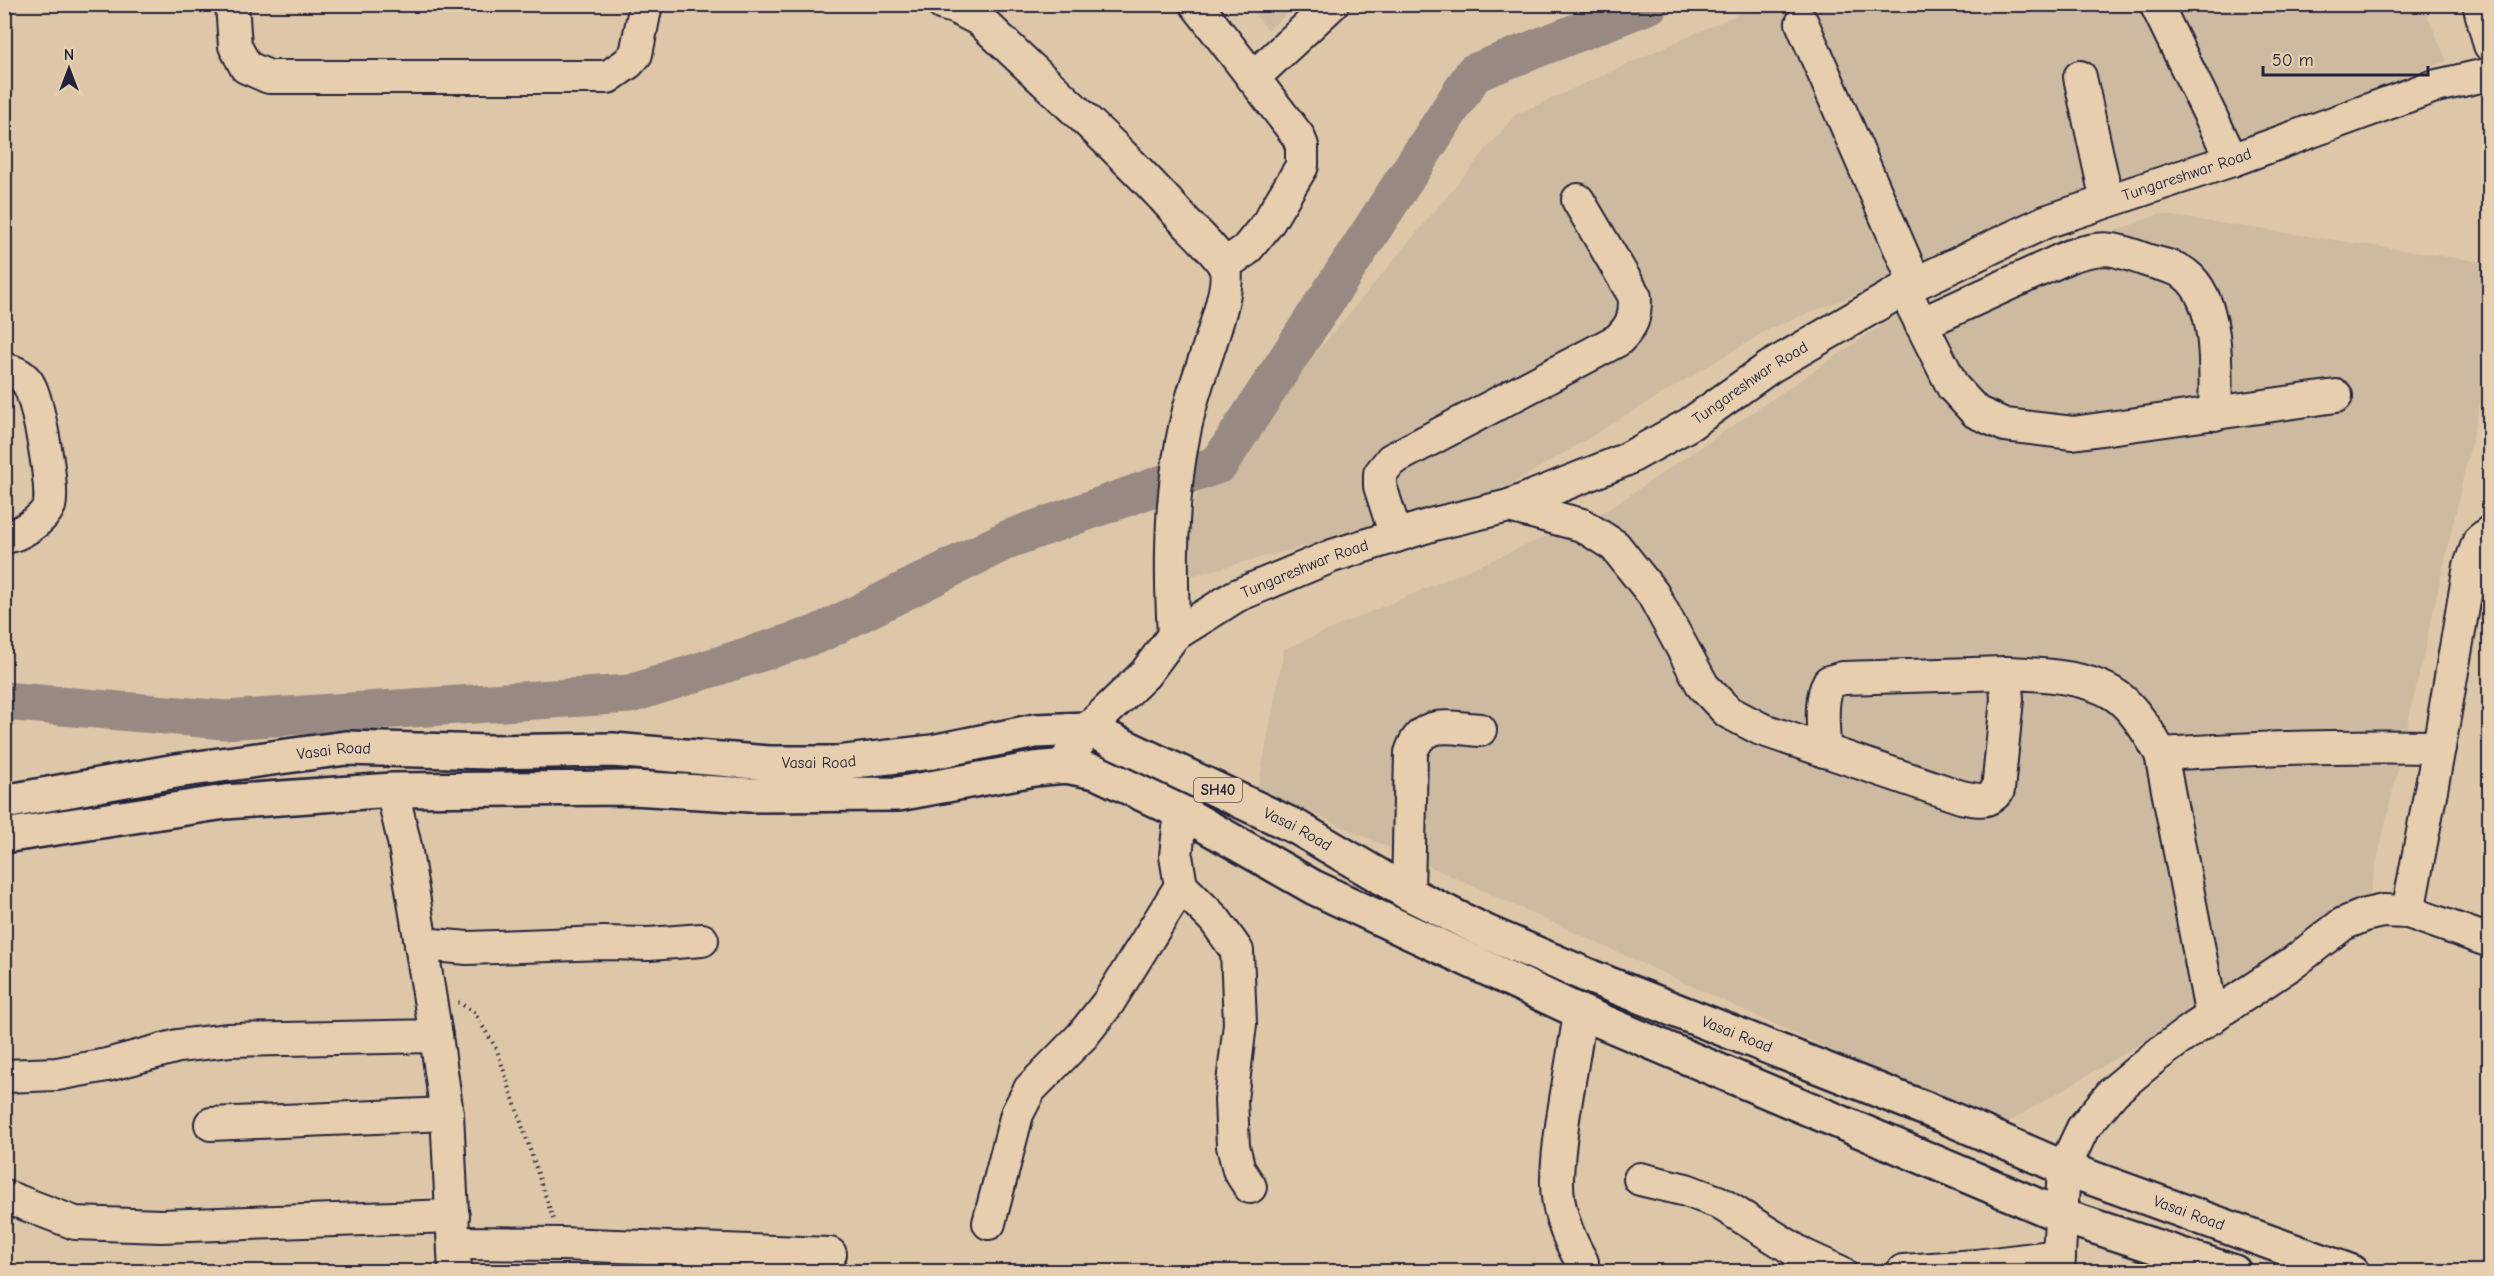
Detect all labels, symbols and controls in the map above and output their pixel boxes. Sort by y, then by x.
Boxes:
north arrow [39,39,99,99]
scale bar [2263,39,2428,77]
text: N [64,46,74,64]
text: 50 m [2272,50,2314,71]
street label: Tungareshwar Road [2120,145,2254,205]
street label: Tungareshwar Road [1689,338,1811,428]
street label: Tungareshwar Road [1238,536,1371,602]
street label: Vasai Road [296,739,371,764]
street label: Vasai Road [782,752,857,772]
road number: SH40 [1194,778,1242,802]
street label: Vasai Road [1261,804,1335,855]
street label: Vasai Road [1699,1012,1775,1056]
street label: Vasai Road [2151,1192,2227,1234]

